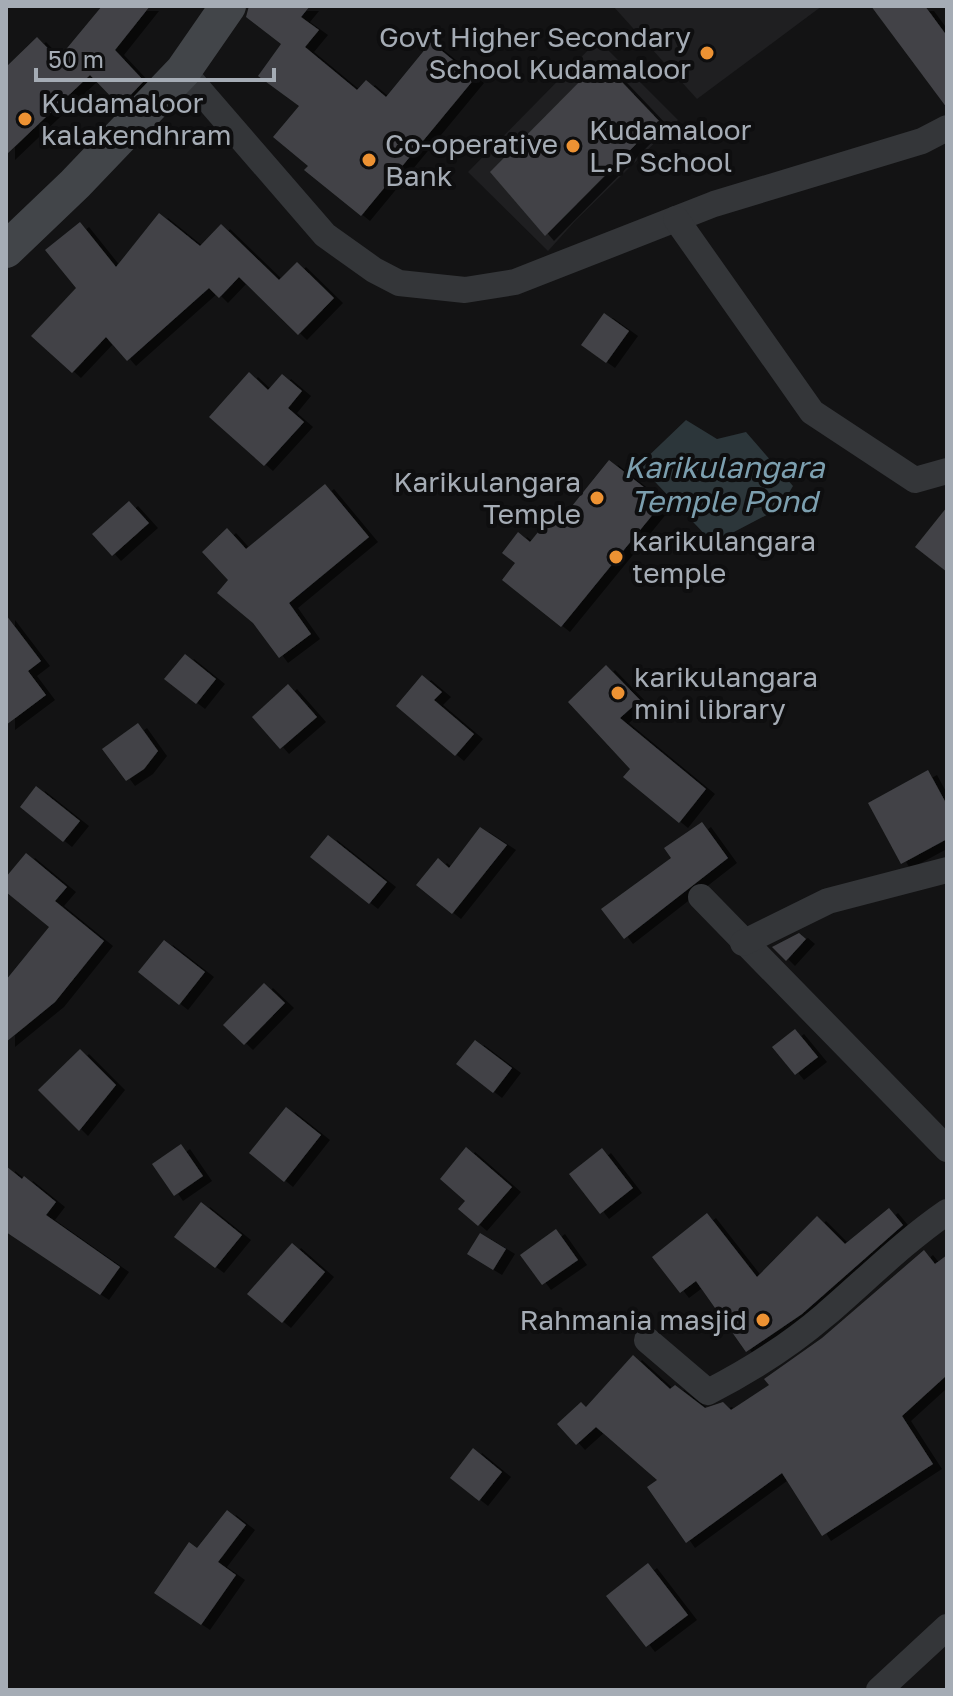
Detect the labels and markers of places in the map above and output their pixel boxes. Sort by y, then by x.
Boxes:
place label: Govt Higher Secondary School Kudamaloor [379,20,691,85]
marker: Govt Higher Secondary School Kudamaloor [698,44,716,62]
place label: Kudamaloor kalakendhram [41,86,232,151]
marker: Kudamaloor kalakendhram [16,110,34,128]
place label: Kudamaloor L.P School [589,113,752,178]
place label: Co-operative Bank [385,127,558,192]
marker: Kudamaloor L.P School [564,137,582,155]
marker: Co-operative Bank [360,151,378,169]
place label: Karikulangara Temple [393,465,581,530]
marker: Karikulangara Temple [588,489,606,507]
place label: karikulangara temple [632,524,816,589]
marker: karikulangara temple [607,548,625,566]
place label: karikulangara mini library [634,660,818,725]
marker: karikulangara mini library [609,684,627,702]
place label: Rahmania masjid [519,1303,747,1336]
marker: Rahmania masjid [754,1311,772,1329]

